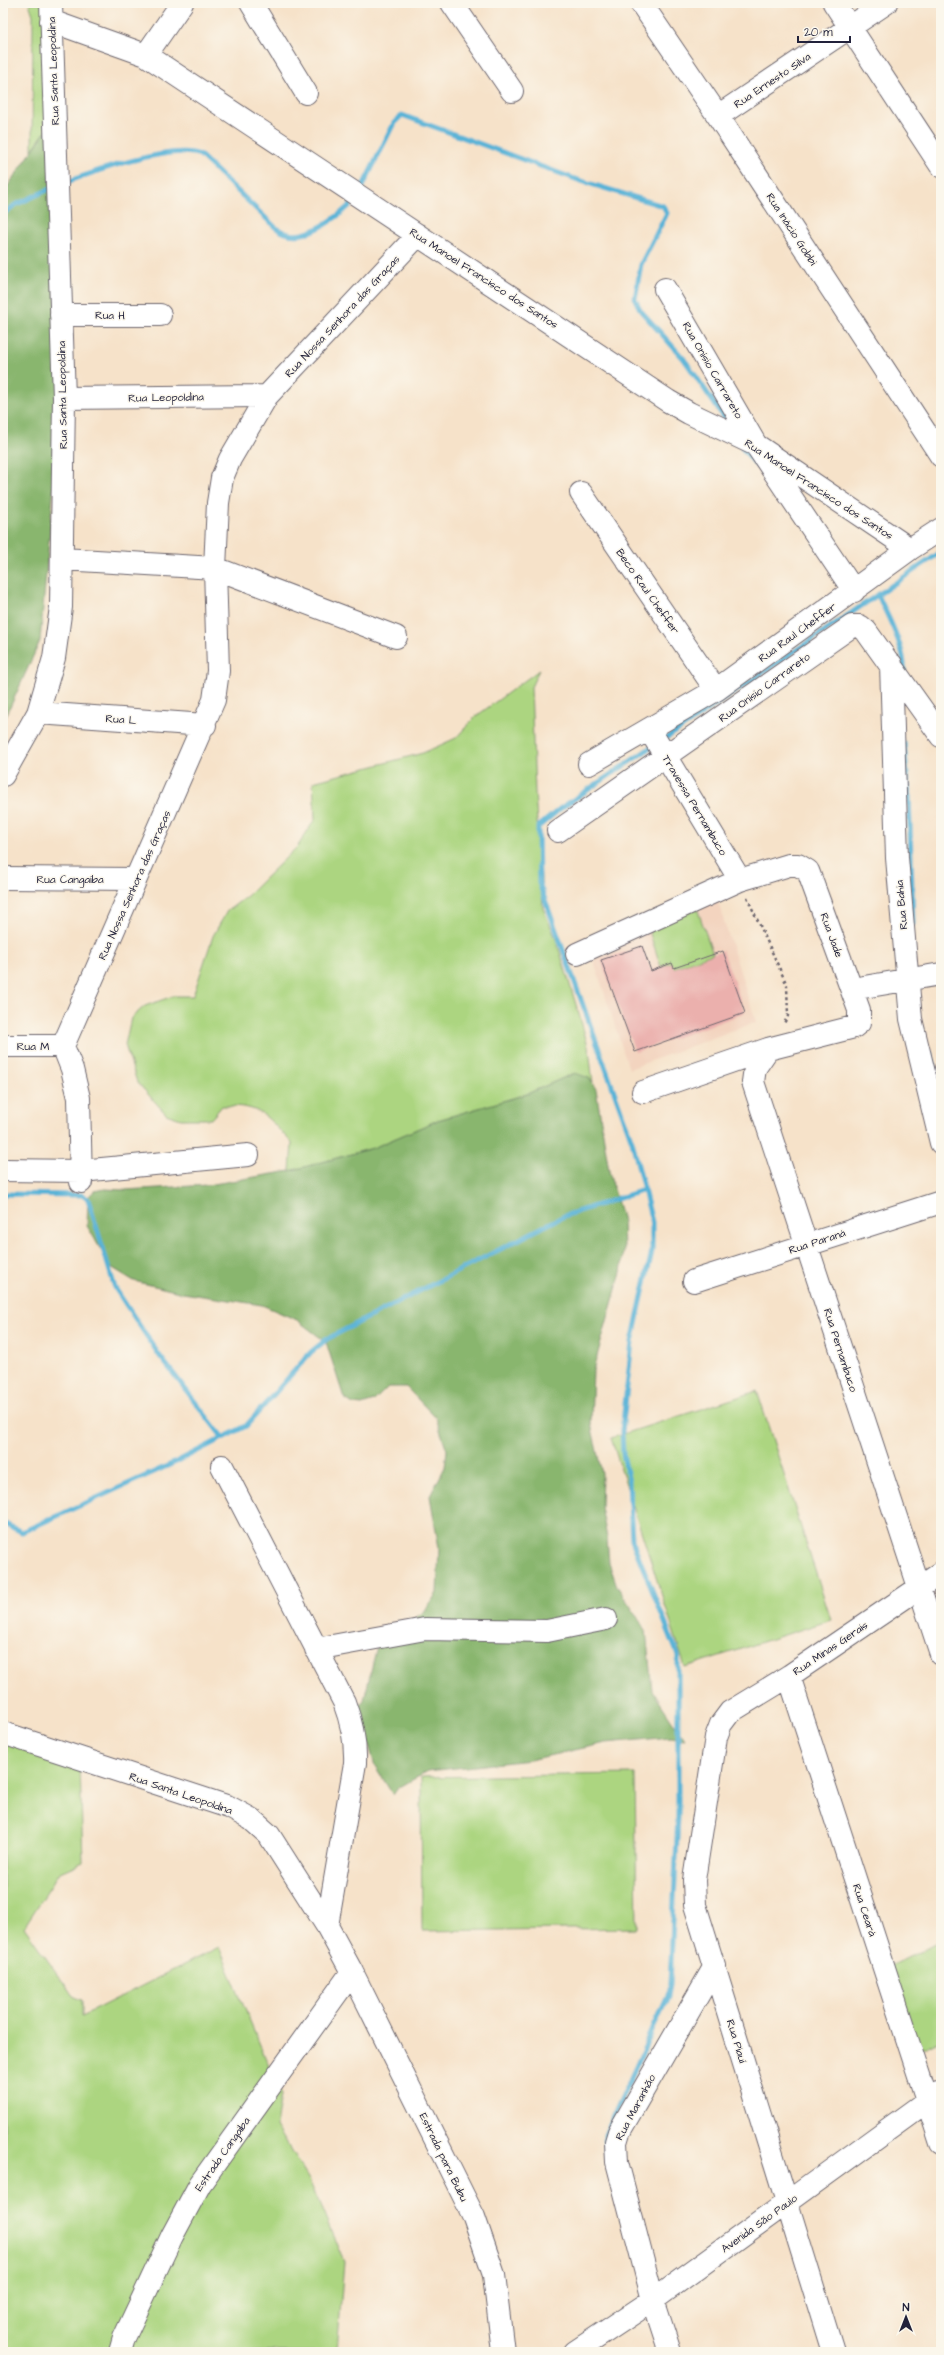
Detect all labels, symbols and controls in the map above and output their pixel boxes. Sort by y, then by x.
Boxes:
street label: Rua Santa Leopoldina [44,16,63,125]
scale bar [798,18,850,44]
text: 20 m [804,24,833,41]
street label: Rua Ernesto Silva [731,49,814,112]
street label: Rua Inácio Gobbi [763,190,821,269]
street label: Rua Manoel Francisco dos Santos [406,225,561,332]
street label: Rua Nossa Senhora das Graças [282,252,404,381]
street label: Rua H [95,308,126,323]
street label: Rua Onísio Carrareto [679,319,747,422]
street label: Rua Santa Leopoldina [54,340,71,449]
street label: Rua Leopoldina [128,389,204,406]
street label: Rua Manoel Francisco dos Santos [741,436,896,543]
street label: Beco Raul Cheffer [613,546,683,637]
street label: Rua Raul Cheffer [755,599,839,666]
street label: Rua Onísio Carrareto [716,649,814,726]
street label: Rua L [105,711,137,728]
street label: Travessa Pernambuco [659,752,731,859]
street label: Rua Nossa Senhora das Graças [95,808,175,962]
street label: Rua Cangaíba [36,872,104,888]
street label: Rua Bahia [892,879,911,930]
street label: Rua Jade [817,911,847,960]
street label: Rua M [17,1039,49,1054]
street label: Rua Paraná [787,1225,848,1258]
street label: Rua Pernambuco [820,1306,861,1395]
street label: Rua Minas Gerais [790,1617,871,1679]
street label: Rua Santa Leopoldina [127,1769,235,1818]
street label: Rua Ceará [849,1882,880,1939]
street label: Rua Piauí [723,2017,750,2065]
street label: Rua Maranhão [612,2071,659,2143]
street label: Estrada para Bubu [416,2110,472,2204]
street label: Estrada Cangaiba [191,2114,255,2195]
street label: Avenida São Paulo [718,2190,801,2256]
north arrow [886,2297,926,2337]
text: N [903,2300,910,2315]

